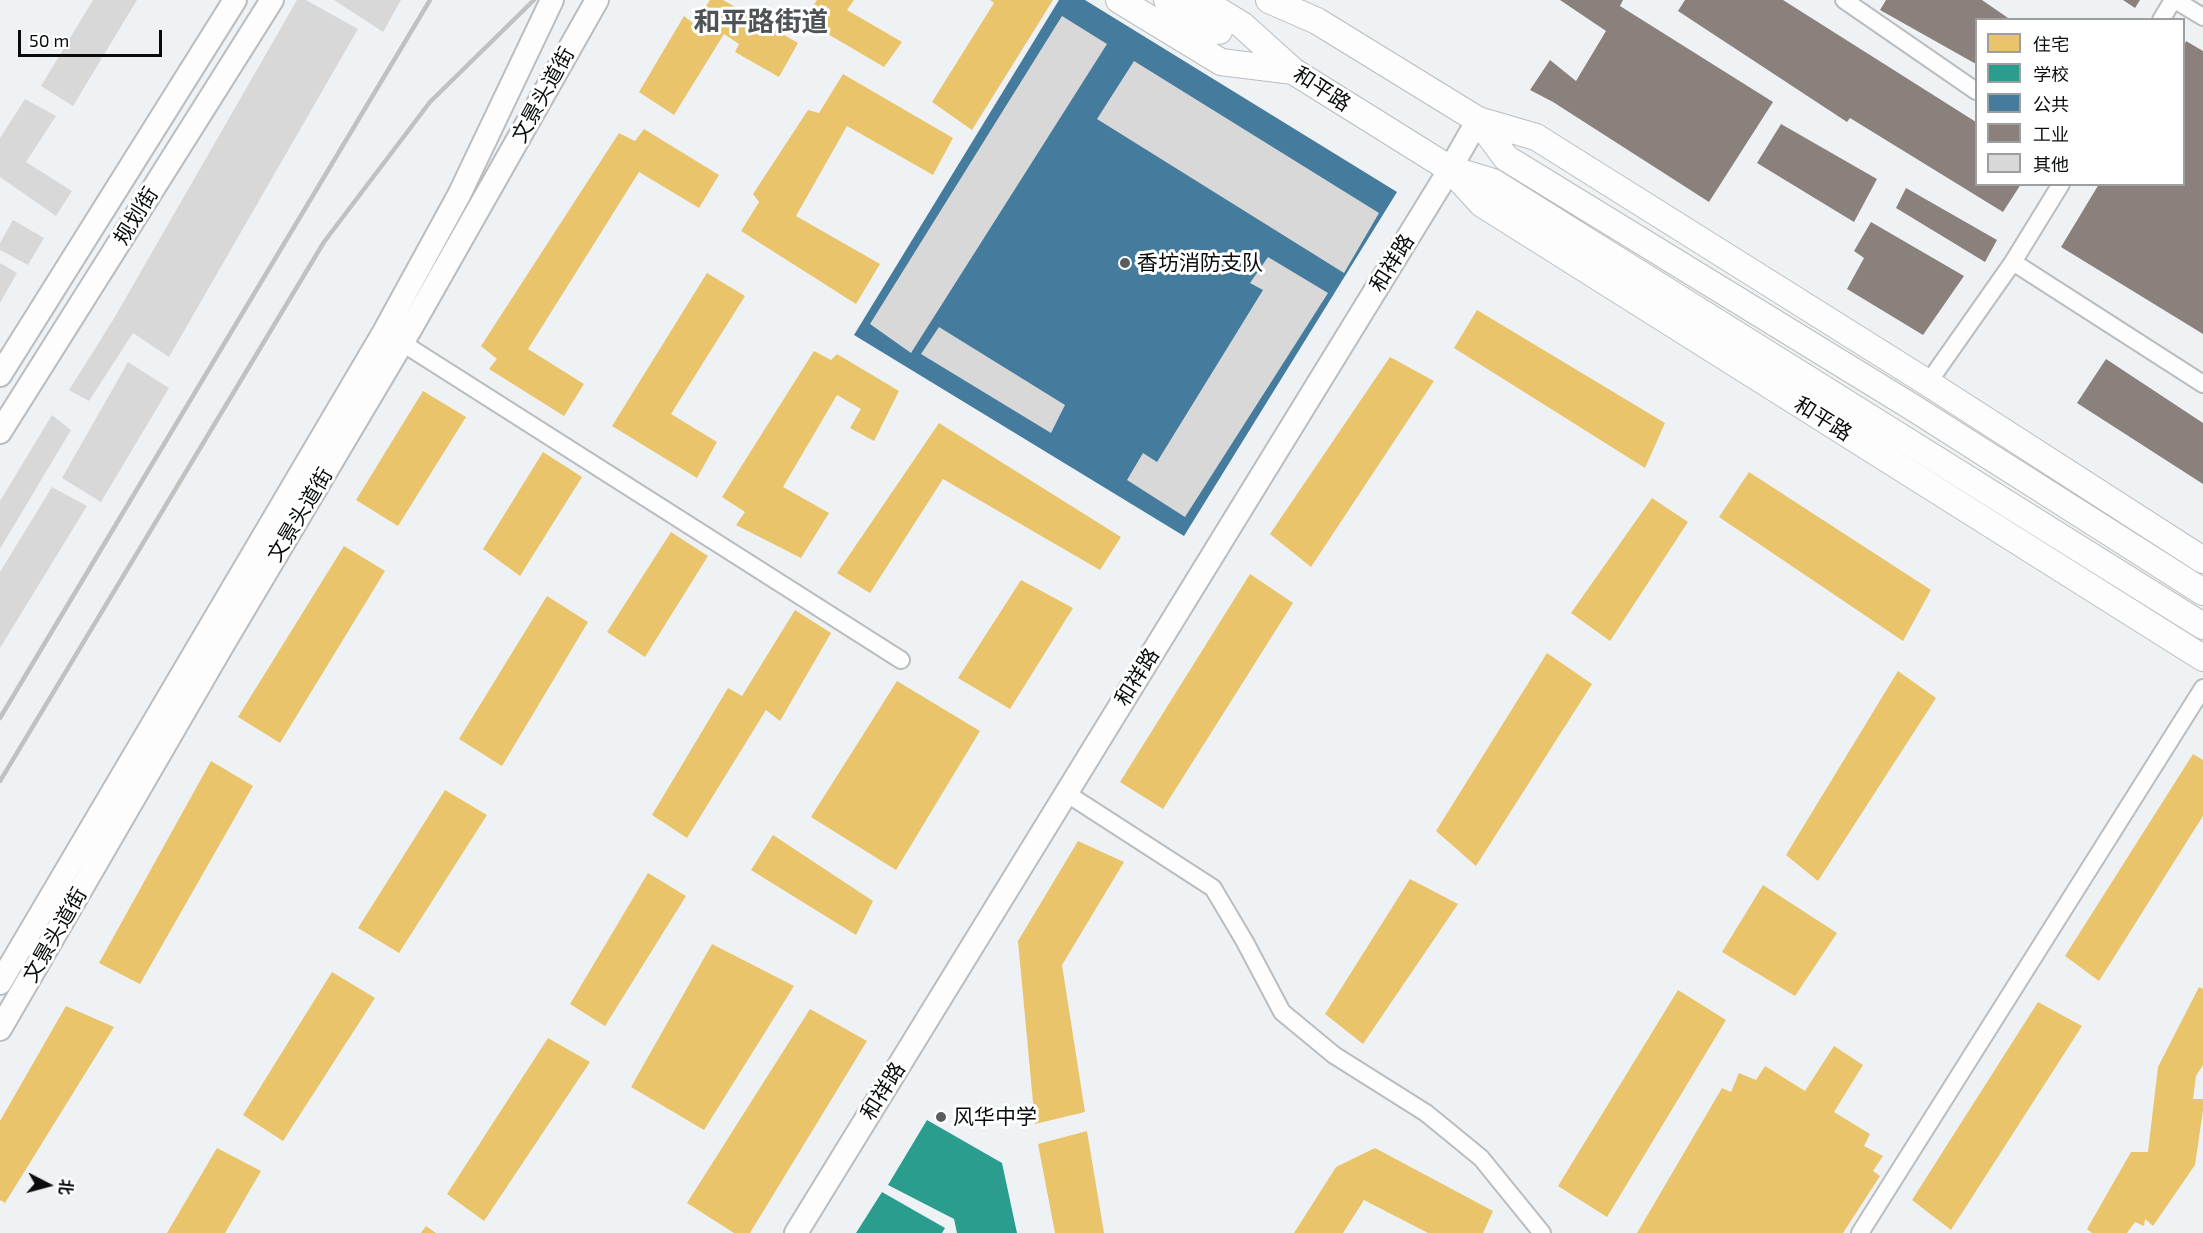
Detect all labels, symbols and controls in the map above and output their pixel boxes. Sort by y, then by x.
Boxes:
district label: 和平路街道 [694,6,828,38]
scale bar [21,18,165,56]
legend [1975,18,2185,186]
text: 50 m [29,29,69,51]
text: 住宅 [2033,33,2069,55]
street label: 文景头道街 [507,43,579,147]
street label: 和平路 [1289,61,1355,117]
text: 学校 [2033,63,2069,85]
text: 公共 [2033,93,2069,115]
text: 工业 [2033,123,2069,145]
text: 其他 [2033,153,2069,175]
street label: 规划街 [109,183,163,249]
street label: 和祥路 [1365,230,1419,296]
place label: 香坊消防支队 [1137,250,1263,276]
marker: 香坊消防支队 [1118,256,1132,270]
street label: 和平路 [1790,392,1856,446]
street label: 文景头道街 [262,464,338,566]
street label: 和祥路 [1110,644,1164,710]
street label: 文景头道街 [18,883,92,987]
street label: 和祥路 [856,1058,910,1124]
place label: 风华中学 [953,1104,1037,1130]
marker: 风华中学 [934,1110,948,1124]
north arrow [18,1155,78,1215]
text: 北 [56,1178,77,1196]

